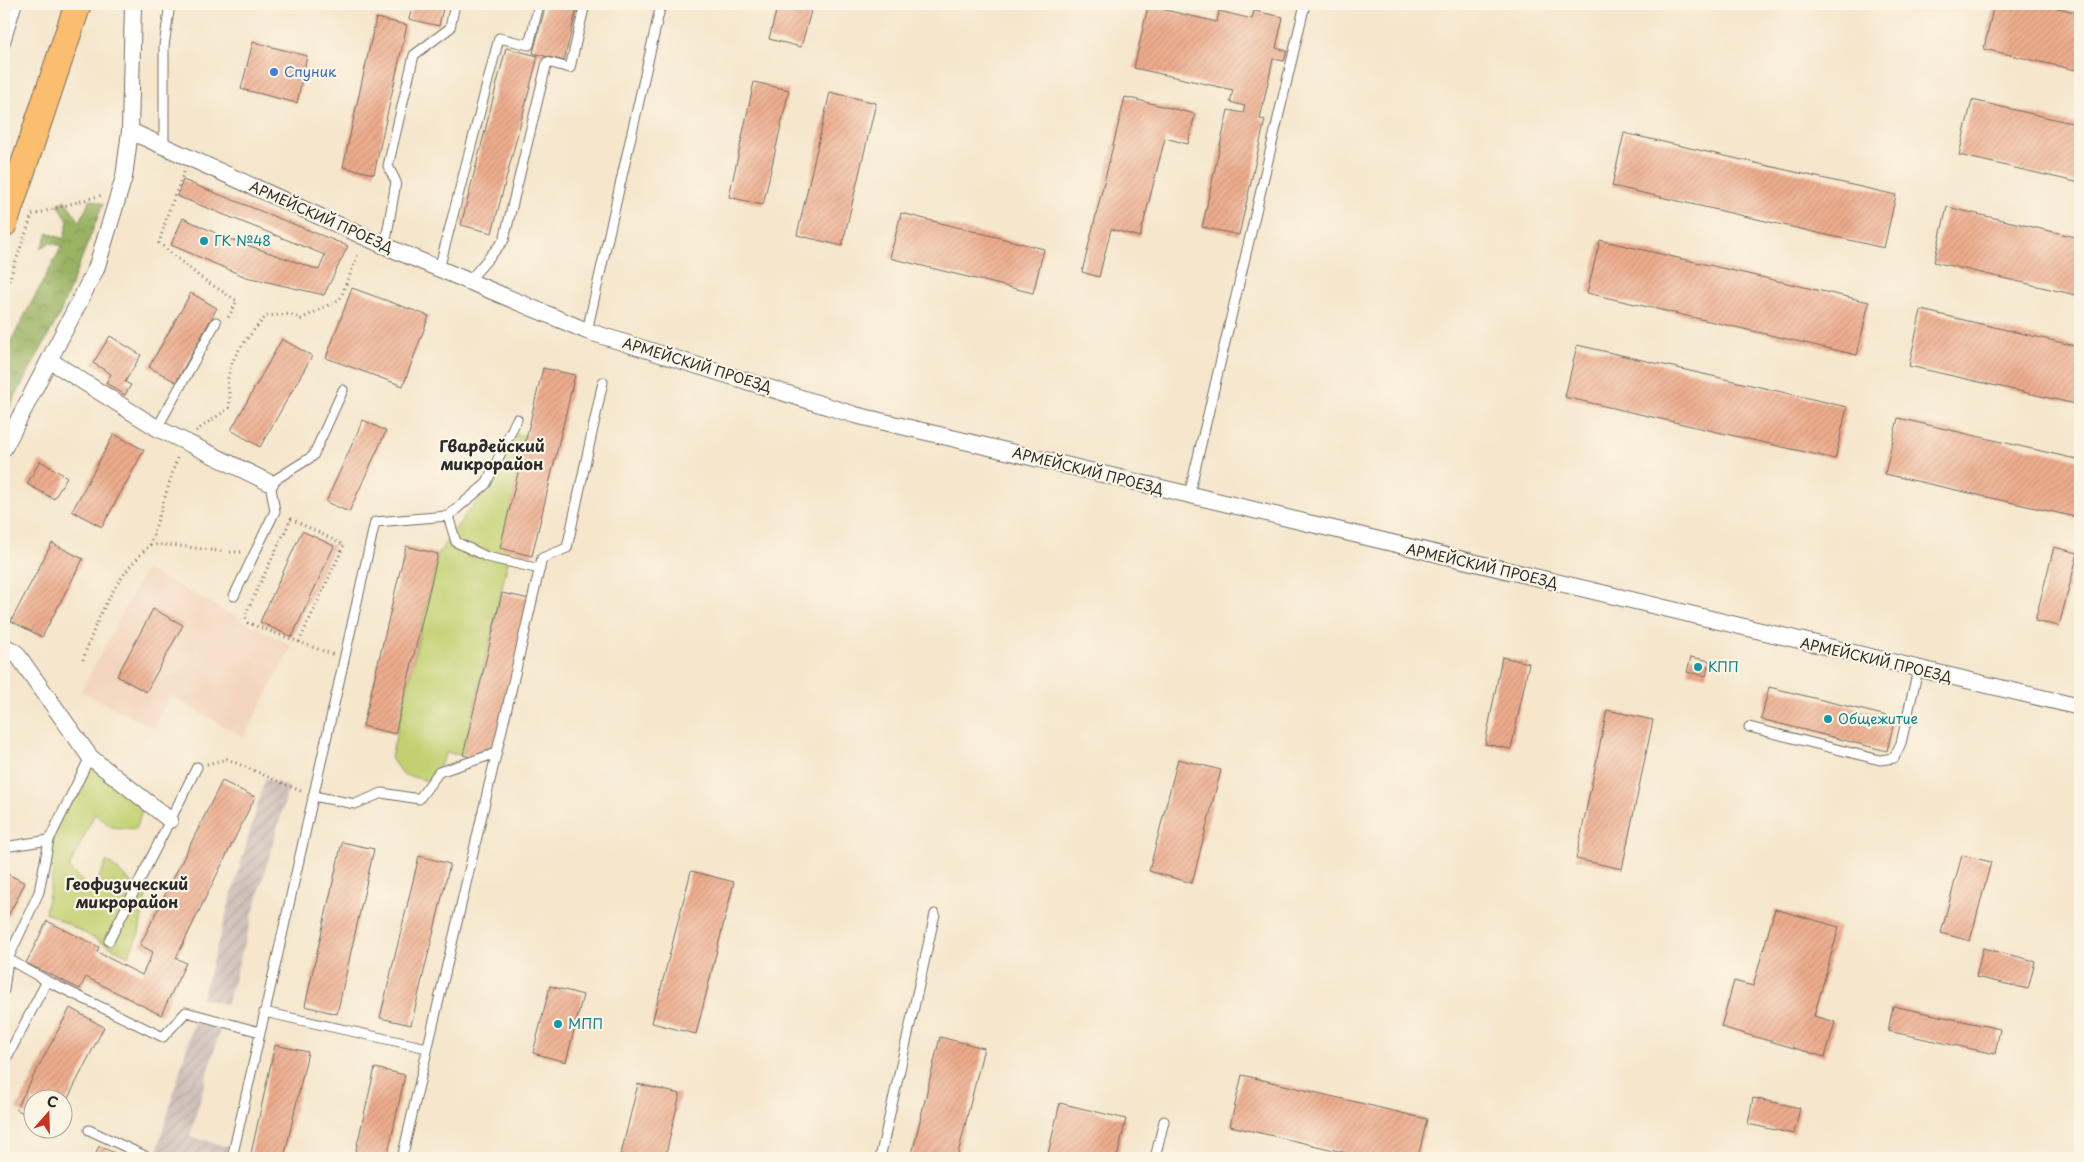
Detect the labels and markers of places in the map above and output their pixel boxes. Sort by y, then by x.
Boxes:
place label: Спуник [284,61,337,82]
marker: Спуник [268,66,280,78]
place label: ГК №48 [214,230,271,251]
marker: ГК №48 [198,235,210,247]
place label: КПП [1708,656,1739,677]
marker: КПП [1692,661,1704,673]
place label: Общежитие [1838,708,1918,729]
marker: Общежитие [1822,713,1834,725]
place label: МПП [568,1013,603,1034]
marker: МПП [552,1018,564,1030]

